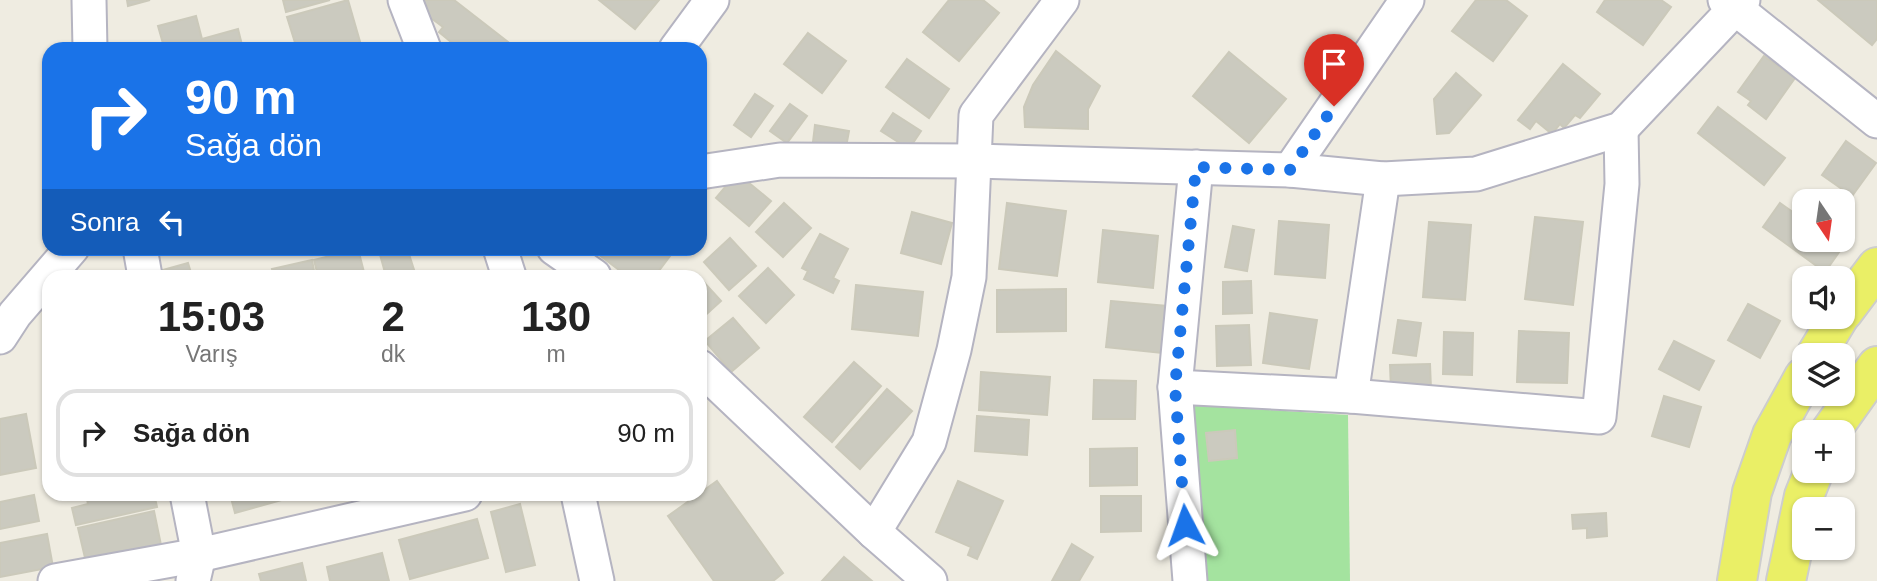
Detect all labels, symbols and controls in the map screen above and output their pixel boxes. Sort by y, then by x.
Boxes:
pin [1304,34,1364,106]
icon: arrive [1315,45,1353,83]
icon: right [70,70,161,161]
text: 90 m [185,70,297,124]
text: Sağa dön [185,127,322,163]
north arrow [1792,189,1855,252]
map controls [1792,189,1855,560]
icon: left [153,203,191,241]
text: Sonra [70,207,139,237]
button: sound [1792,266,1855,329]
text: 15:03 [158,293,265,340]
text: 2 [381,293,405,340]
text: 130 [521,293,591,340]
text: Varış [186,341,238,367]
text: dk [381,341,405,367]
text: m [547,341,566,367]
button: layers [1792,343,1855,406]
icon: right [74,414,112,452]
text: Sağa dön [133,418,250,448]
text: 90 m [617,418,675,448]
button: + [1792,420,1855,483]
position arrow [1148,488,1222,562]
button: − [1792,497,1855,560]

